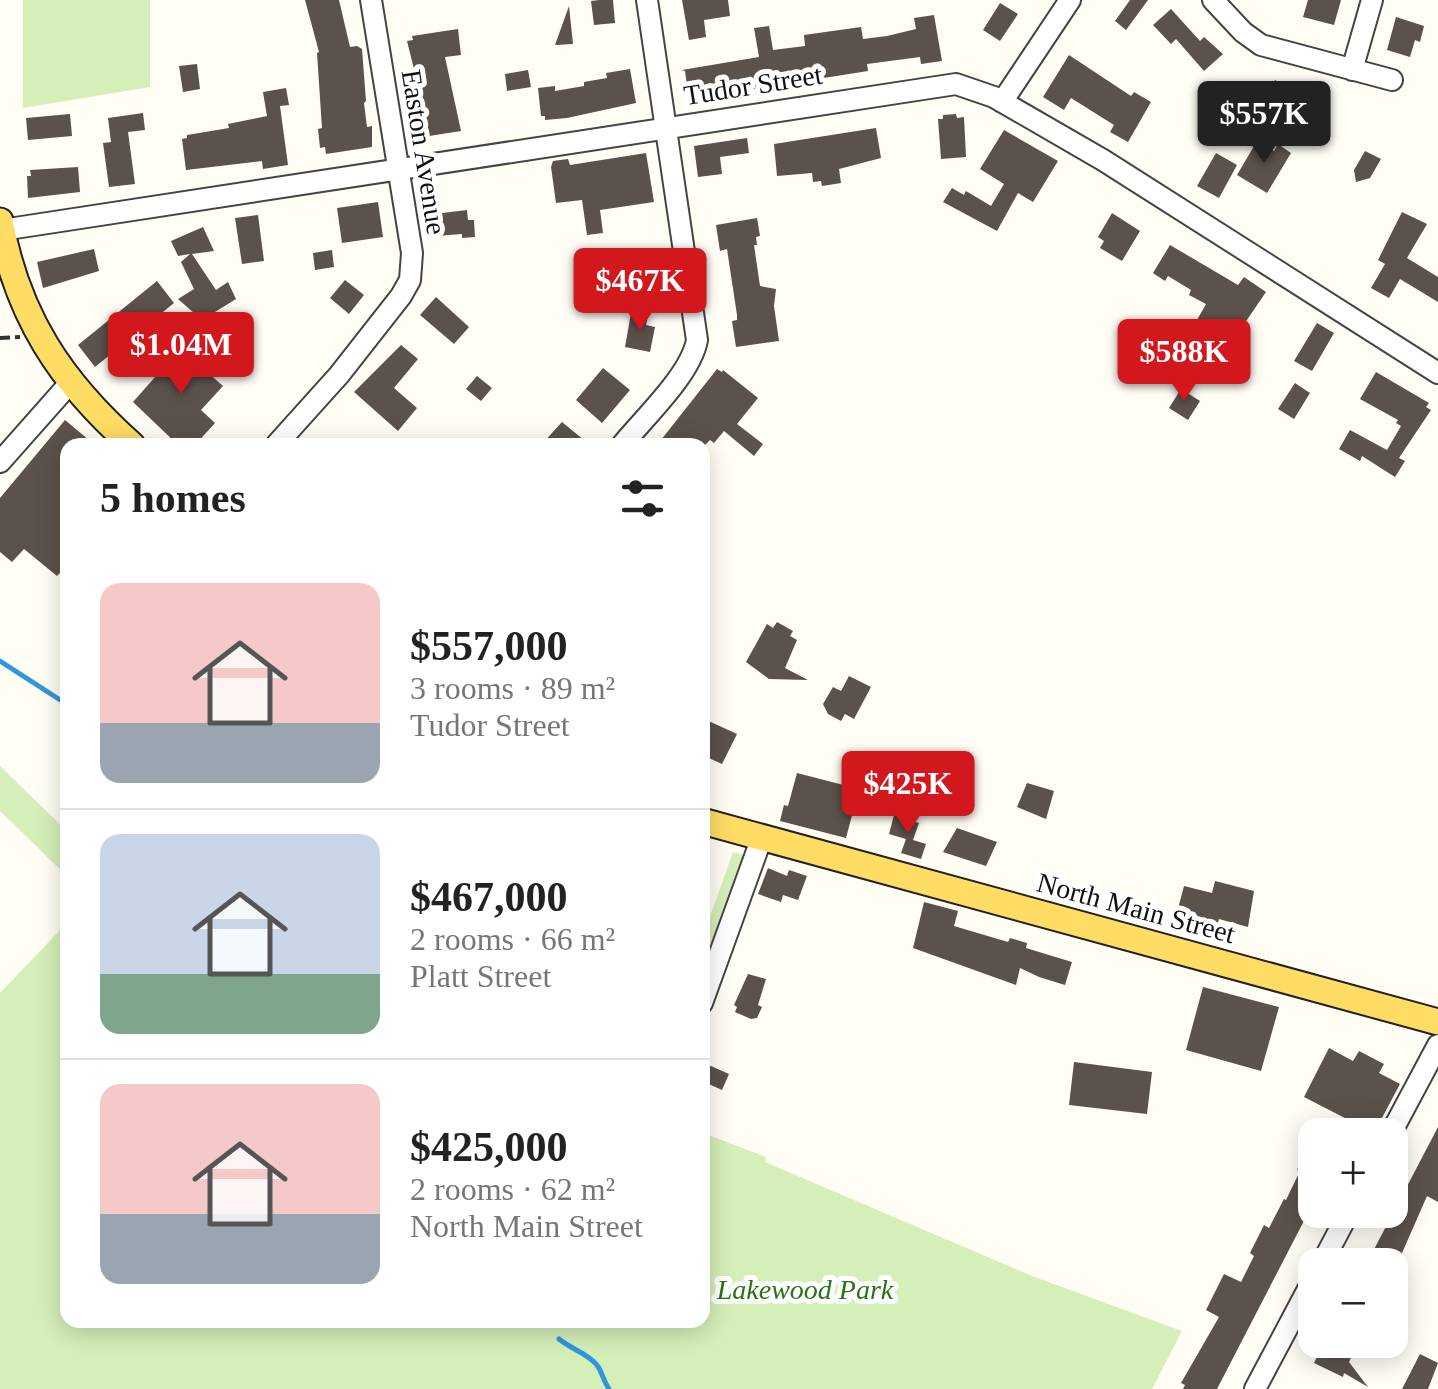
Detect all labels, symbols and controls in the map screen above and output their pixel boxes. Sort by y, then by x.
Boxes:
street label: Tudor Street [682,59,825,111]
street label: Easton Avenue [396,67,452,237]
pin: $557K [1194,81,1334,166]
text: $557K [1220,95,1308,131]
pin: $467K [570,248,710,333]
text: $467K [596,262,684,298]
pin: $1.04M [100,312,262,397]
pin: $588K [1114,319,1254,404]
text: $1.04M [130,326,232,362]
text: $588K [1140,333,1228,369]
icon: filters [615,471,670,526]
text: 5 homes [100,475,246,521]
icon: home [180,623,300,743]
text: $557,000 [410,623,568,669]
text: 3 rooms · 89 m² [410,670,615,706]
text: Tudor Street [410,707,570,743]
pin: $425K [838,751,978,836]
text: $425K [864,765,952,801]
street label: North Main Street [1034,867,1239,949]
icon: home [180,874,300,994]
text: $467,000 [410,874,568,920]
text: 2 rooms · 66 m² [410,921,615,957]
text: Platt Street [410,958,551,994]
map controls [1298,1118,1408,1358]
button: + [1298,1118,1408,1228]
icon: home [180,1124,300,1244]
text: $425,000 [410,1124,568,1170]
text: 2 rooms · 62 m² [410,1171,615,1207]
text: North Main Street [410,1208,643,1244]
button: − [1298,1248,1408,1358]
park label: Lakewood Park [716,1274,894,1305]

